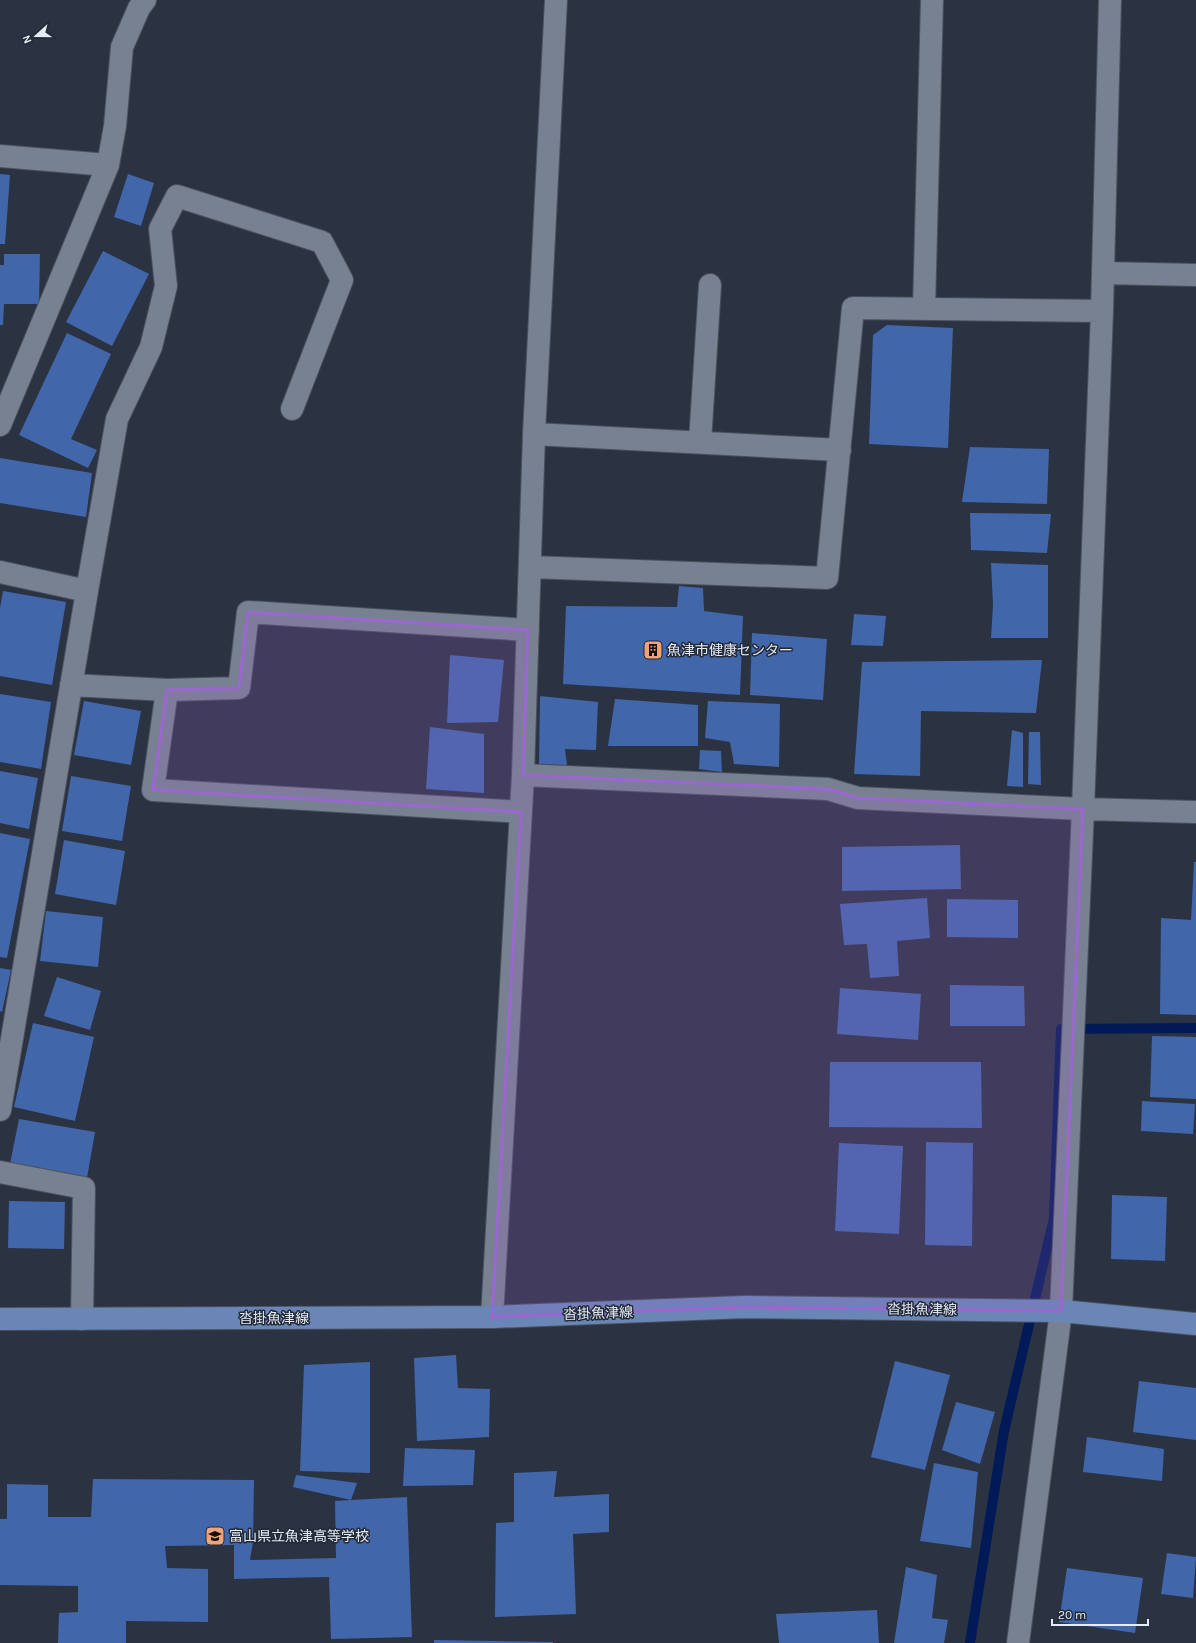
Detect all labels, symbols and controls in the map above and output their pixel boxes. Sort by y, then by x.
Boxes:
north arrow [16,16,56,56]
text: N [20,33,35,45]
building icon: 魚津市健康センター [642,639,664,661]
place label: 魚津市健康センター [667,642,793,659]
street label: 沓掛魚津線 [887,1300,957,1319]
street label: 沓掛魚津線 [563,1304,633,1323]
street label: 沓掛魚津線 [239,1310,309,1327]
school or university icon: 富山県立魚津高等学校 [204,1525,226,1547]
place label: 富山県立魚津高等学校 [229,1528,369,1545]
scale bar [1052,1601,1148,1627]
text: 20 m [1058,1608,1086,1622]

